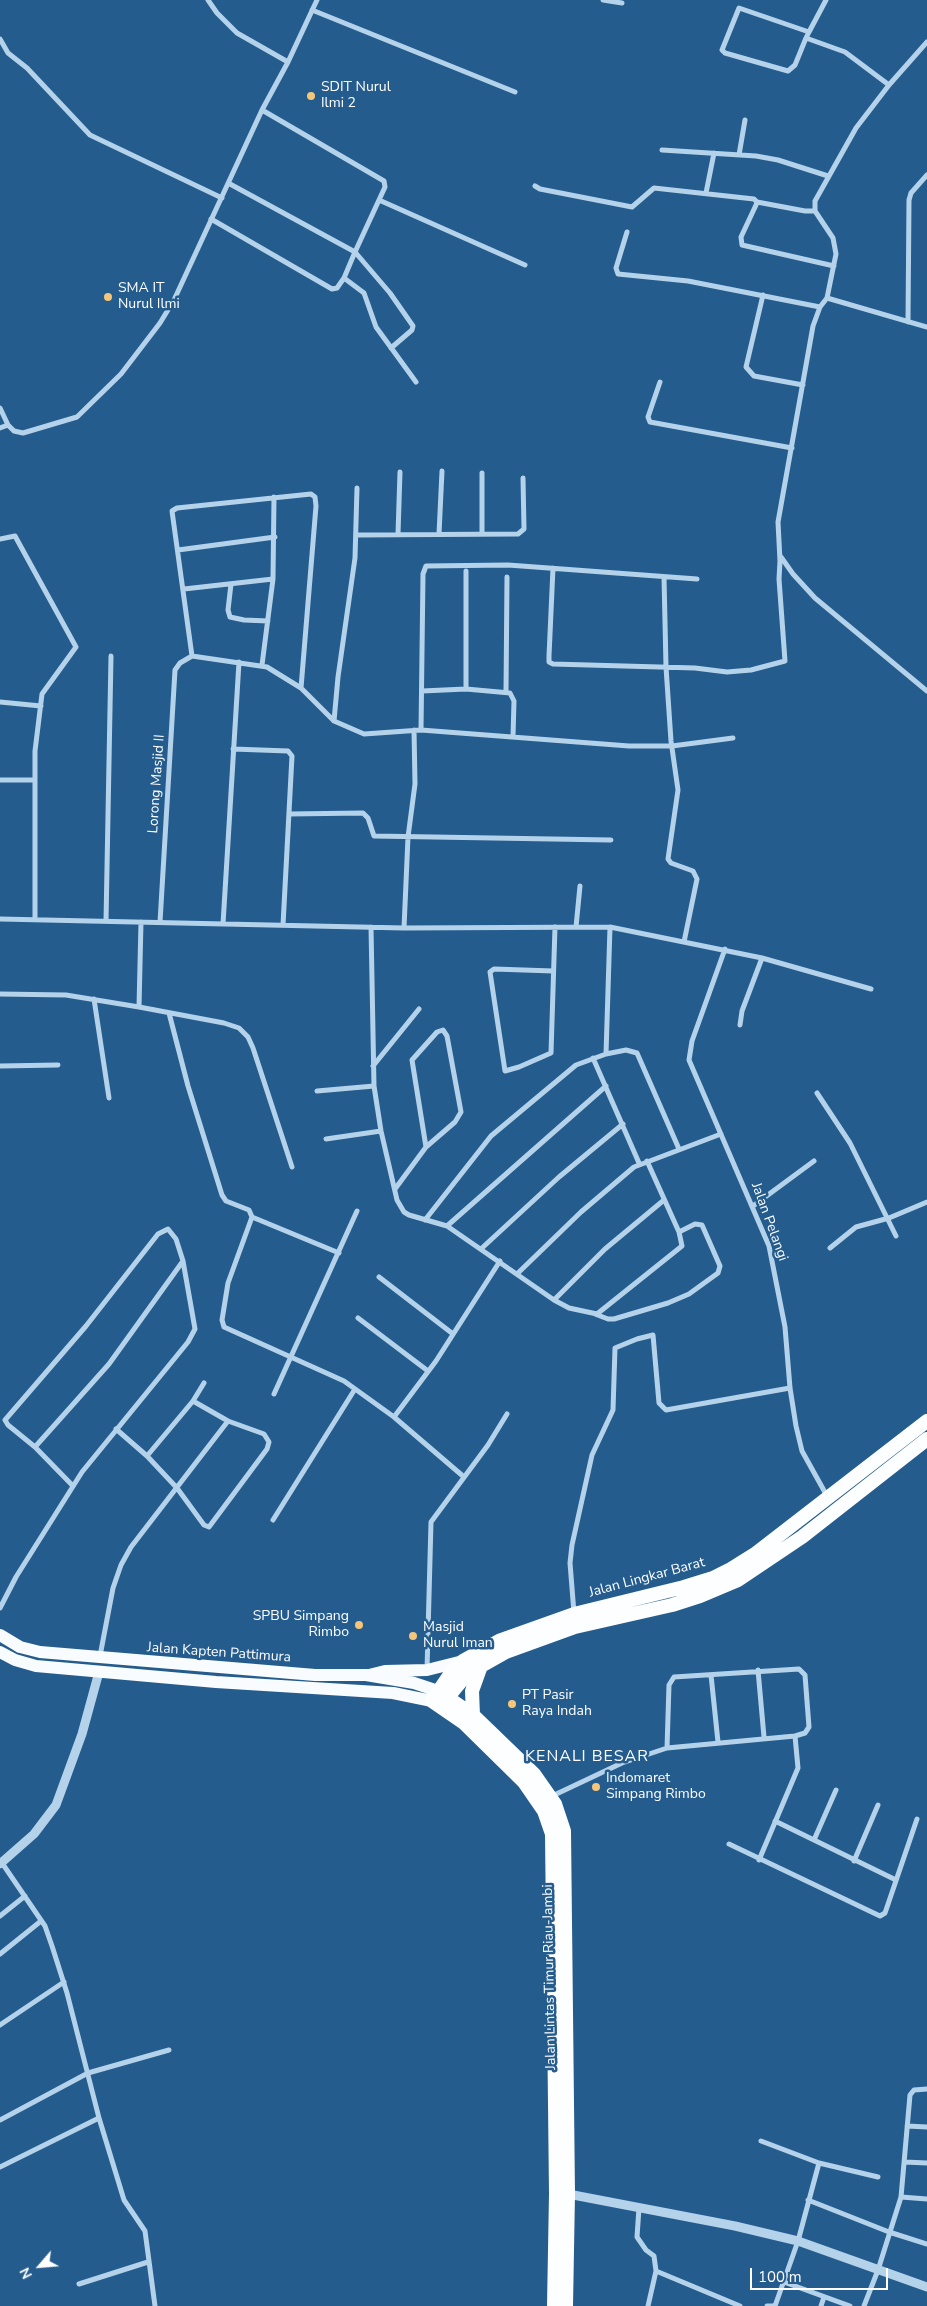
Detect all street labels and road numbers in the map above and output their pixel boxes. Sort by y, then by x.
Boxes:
street label: Lorong Masjid II [145,734,169,834]
street label: Jalan Pelangi [747,1181,791,1263]
street label: Jalan Lingkar Barat [587,1554,707,1602]
street label: Jalan Kapten Pattimura [147,1640,291,1666]
street label: Jalan Lintas Timur Riau-Jambi [540,1884,560,2070]

